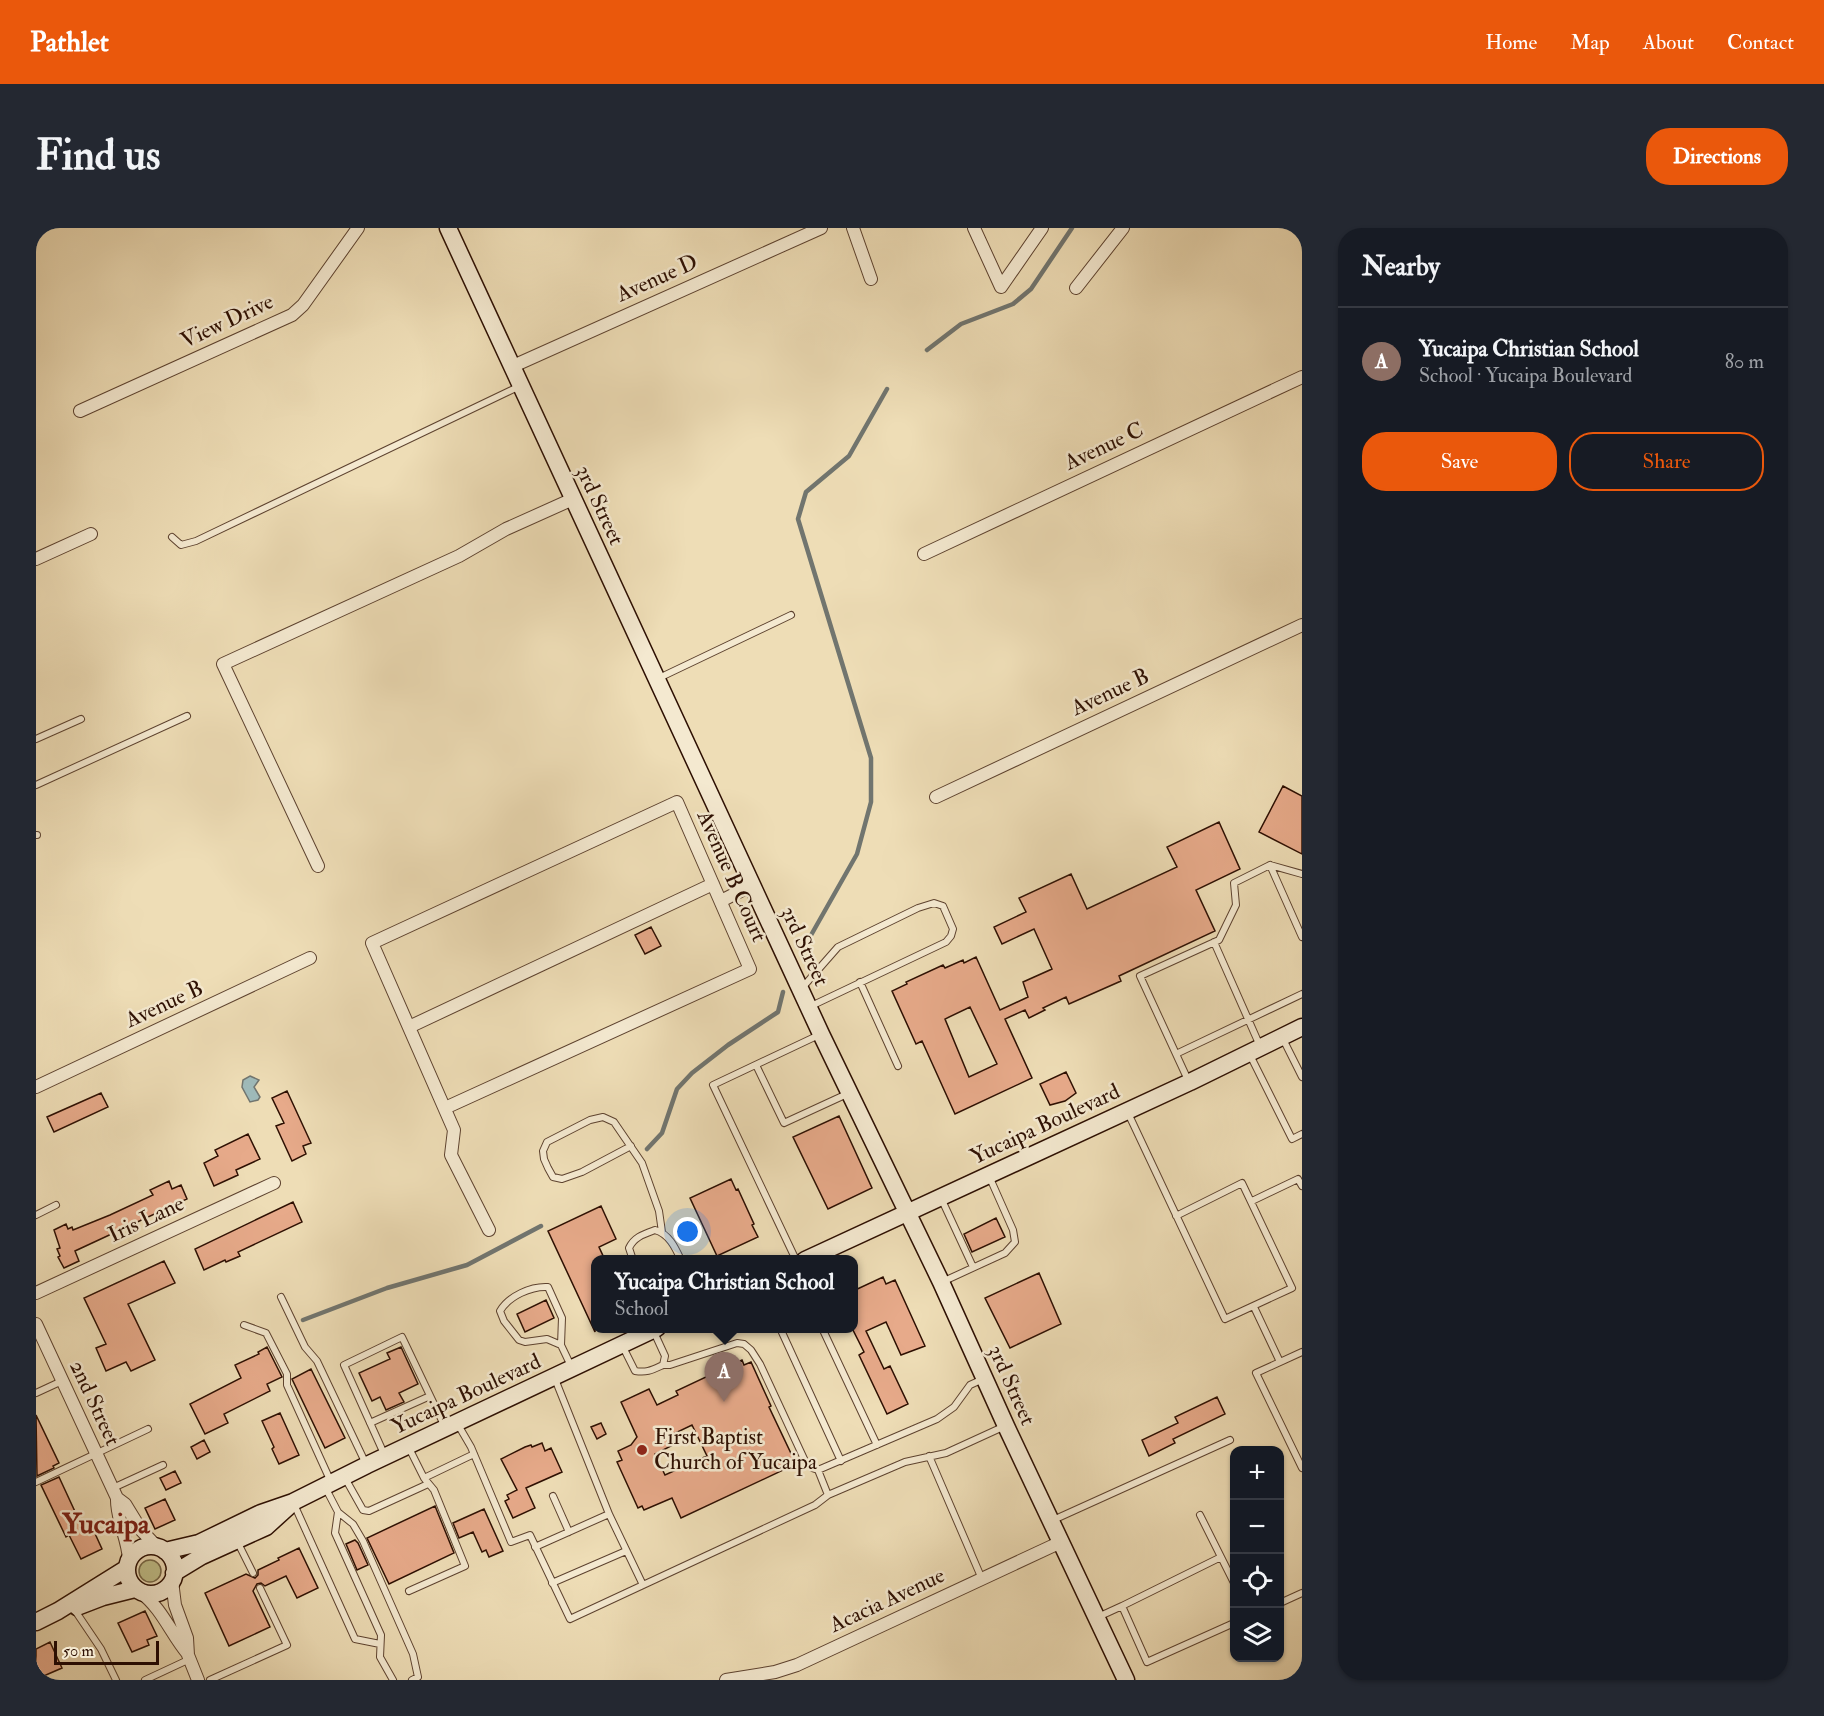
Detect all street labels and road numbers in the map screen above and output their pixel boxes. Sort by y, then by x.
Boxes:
street label: Avenue D [611,248,702,309]
street label: View Drive [176,287,278,355]
street label: Avenue C [1059,415,1148,477]
street label: 3rd Street [569,461,631,549]
street label: Avenue B [1066,662,1153,723]
street label: Avenue B Court [690,805,773,946]
street label: 3rd Street [774,902,836,990]
street label: Avenue B [120,974,207,1035]
street label: Yucaipa Boulevard [966,1077,1125,1172]
street label: Iris Lane [104,1189,188,1249]
street label: 3rd Street [982,1340,1042,1430]
street label: Yucaipa Boulevard [387,1347,546,1442]
street label: 2nd Street [63,1356,127,1450]
street label: Acacia Avenue [824,1561,949,1639]

